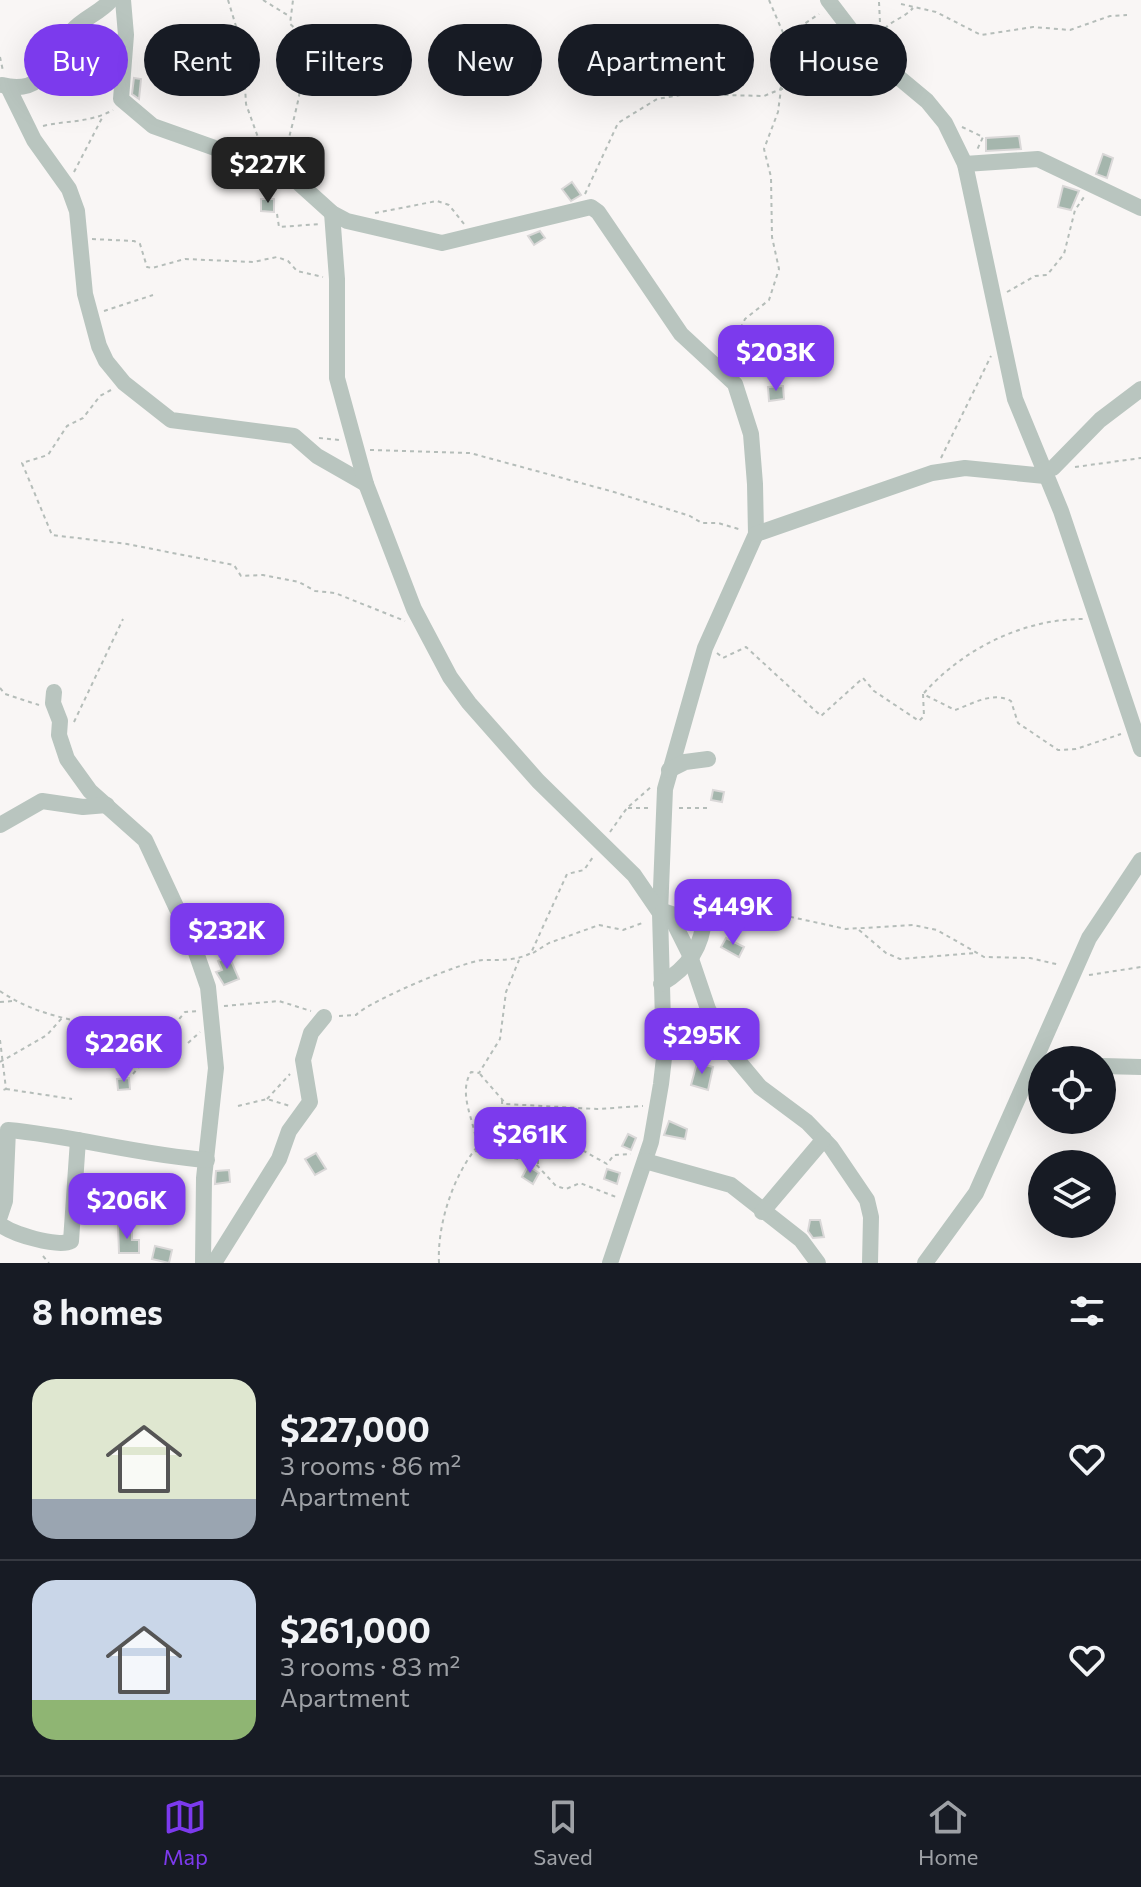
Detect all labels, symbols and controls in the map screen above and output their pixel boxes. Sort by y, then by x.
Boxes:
chip: Buy [24,24,128,96]
chip: Rent [144,24,260,96]
chip: Filters [276,24,412,96]
chip: New [428,24,542,96]
chip: Apartment [558,24,754,96]
chip: House [770,24,907,96]
pin: $227K [212,137,324,205]
text: $227K [230,147,306,178]
pin: $203K [720,325,832,393]
text: $203K [736,335,816,366]
pin: $449K [677,879,789,947]
text: $449K [692,889,774,920]
pin: $232K [171,903,283,971]
text: $232K [188,913,266,944]
pin: $295K [646,1008,758,1076]
pin: $226K [68,1016,180,1084]
text: $295K [663,1018,741,1049]
text: $226K [85,1026,163,1057]
map controls [1028,1046,1116,1238]
button: locate [1028,1046,1116,1134]
pin: $261K [474,1107,586,1175]
text: $261K [492,1117,568,1148]
button: layers [1028,1150,1116,1238]
pin: $206K [71,1173,183,1241]
text: $206K [86,1183,168,1214]
icon: filters [1065,1289,1109,1333]
text: 8 homes [32,1290,163,1332]
text: $227,000 [280,1407,430,1449]
icon: home [96,1411,192,1507]
icon: heart [1065,1437,1109,1481]
text: 3 rooms · 86 m² [280,1449,461,1480]
text: Apartment [280,1480,410,1511]
text: $261,000 [280,1608,431,1650]
icon: home [96,1612,192,1708]
icon: heart [1065,1638,1109,1682]
text: 3 rooms · 83 m² [280,1650,460,1681]
text: Apartment [280,1681,410,1712]
tab: Map [163,1795,208,1870]
tab: Saved [533,1795,593,1870]
tab: Home [918,1795,978,1870]

